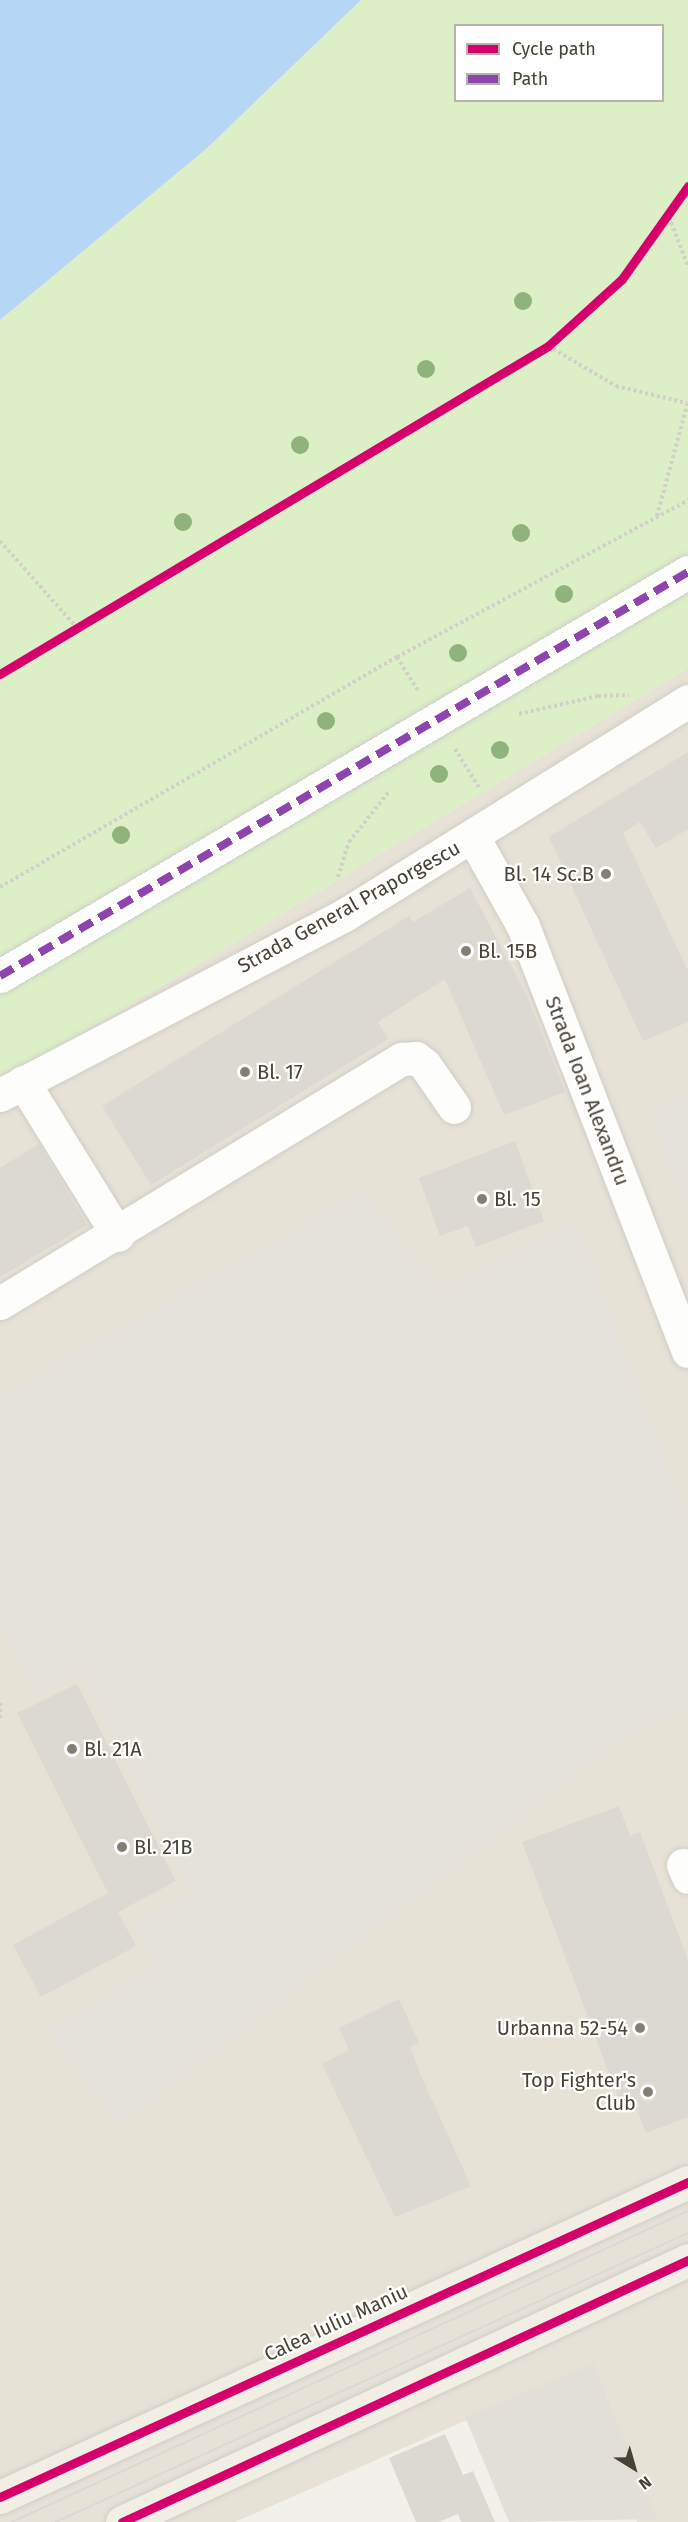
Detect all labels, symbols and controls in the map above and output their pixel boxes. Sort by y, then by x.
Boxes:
legend [454,24,664,102]
text: Cycle path [512,38,596,60]
text: Path [512,68,548,90]
street label: Strada General Praporgescu [234,836,464,978]
place label: Bl. 14 Sc.B [504,862,594,886]
marker: Bl. 14 Sc.B [599,867,613,881]
place label: Bl. 15B [478,939,537,963]
marker: Bl. 15B [459,944,473,958]
street label: Strada Ioan Alexandru [540,993,634,1189]
place label: Bl. 17 [257,1060,303,1084]
marker: Bl. 17 [238,1065,252,1079]
place label: Bl. 15 [494,1187,541,1211]
marker: Bl. 15 [475,1192,489,1206]
place label: Bl. 21A [84,1737,142,1761]
marker: Bl. 21A [65,1742,79,1756]
place label: Bl. 21B [134,1835,192,1859]
marker: Bl. 21B [115,1840,129,1854]
place label: Urbanna 52-54 [497,2016,628,2040]
marker: Urbanna 52-54 [633,2021,647,2035]
place label: Top Fighter's Club [522,2068,636,2115]
marker: Top Fighter's Club [641,2085,655,2099]
street label: Calea Iuliu Maniu [260,2279,412,2367]
north arrow [604,2438,664,2498]
text: N [635,2472,655,2494]

